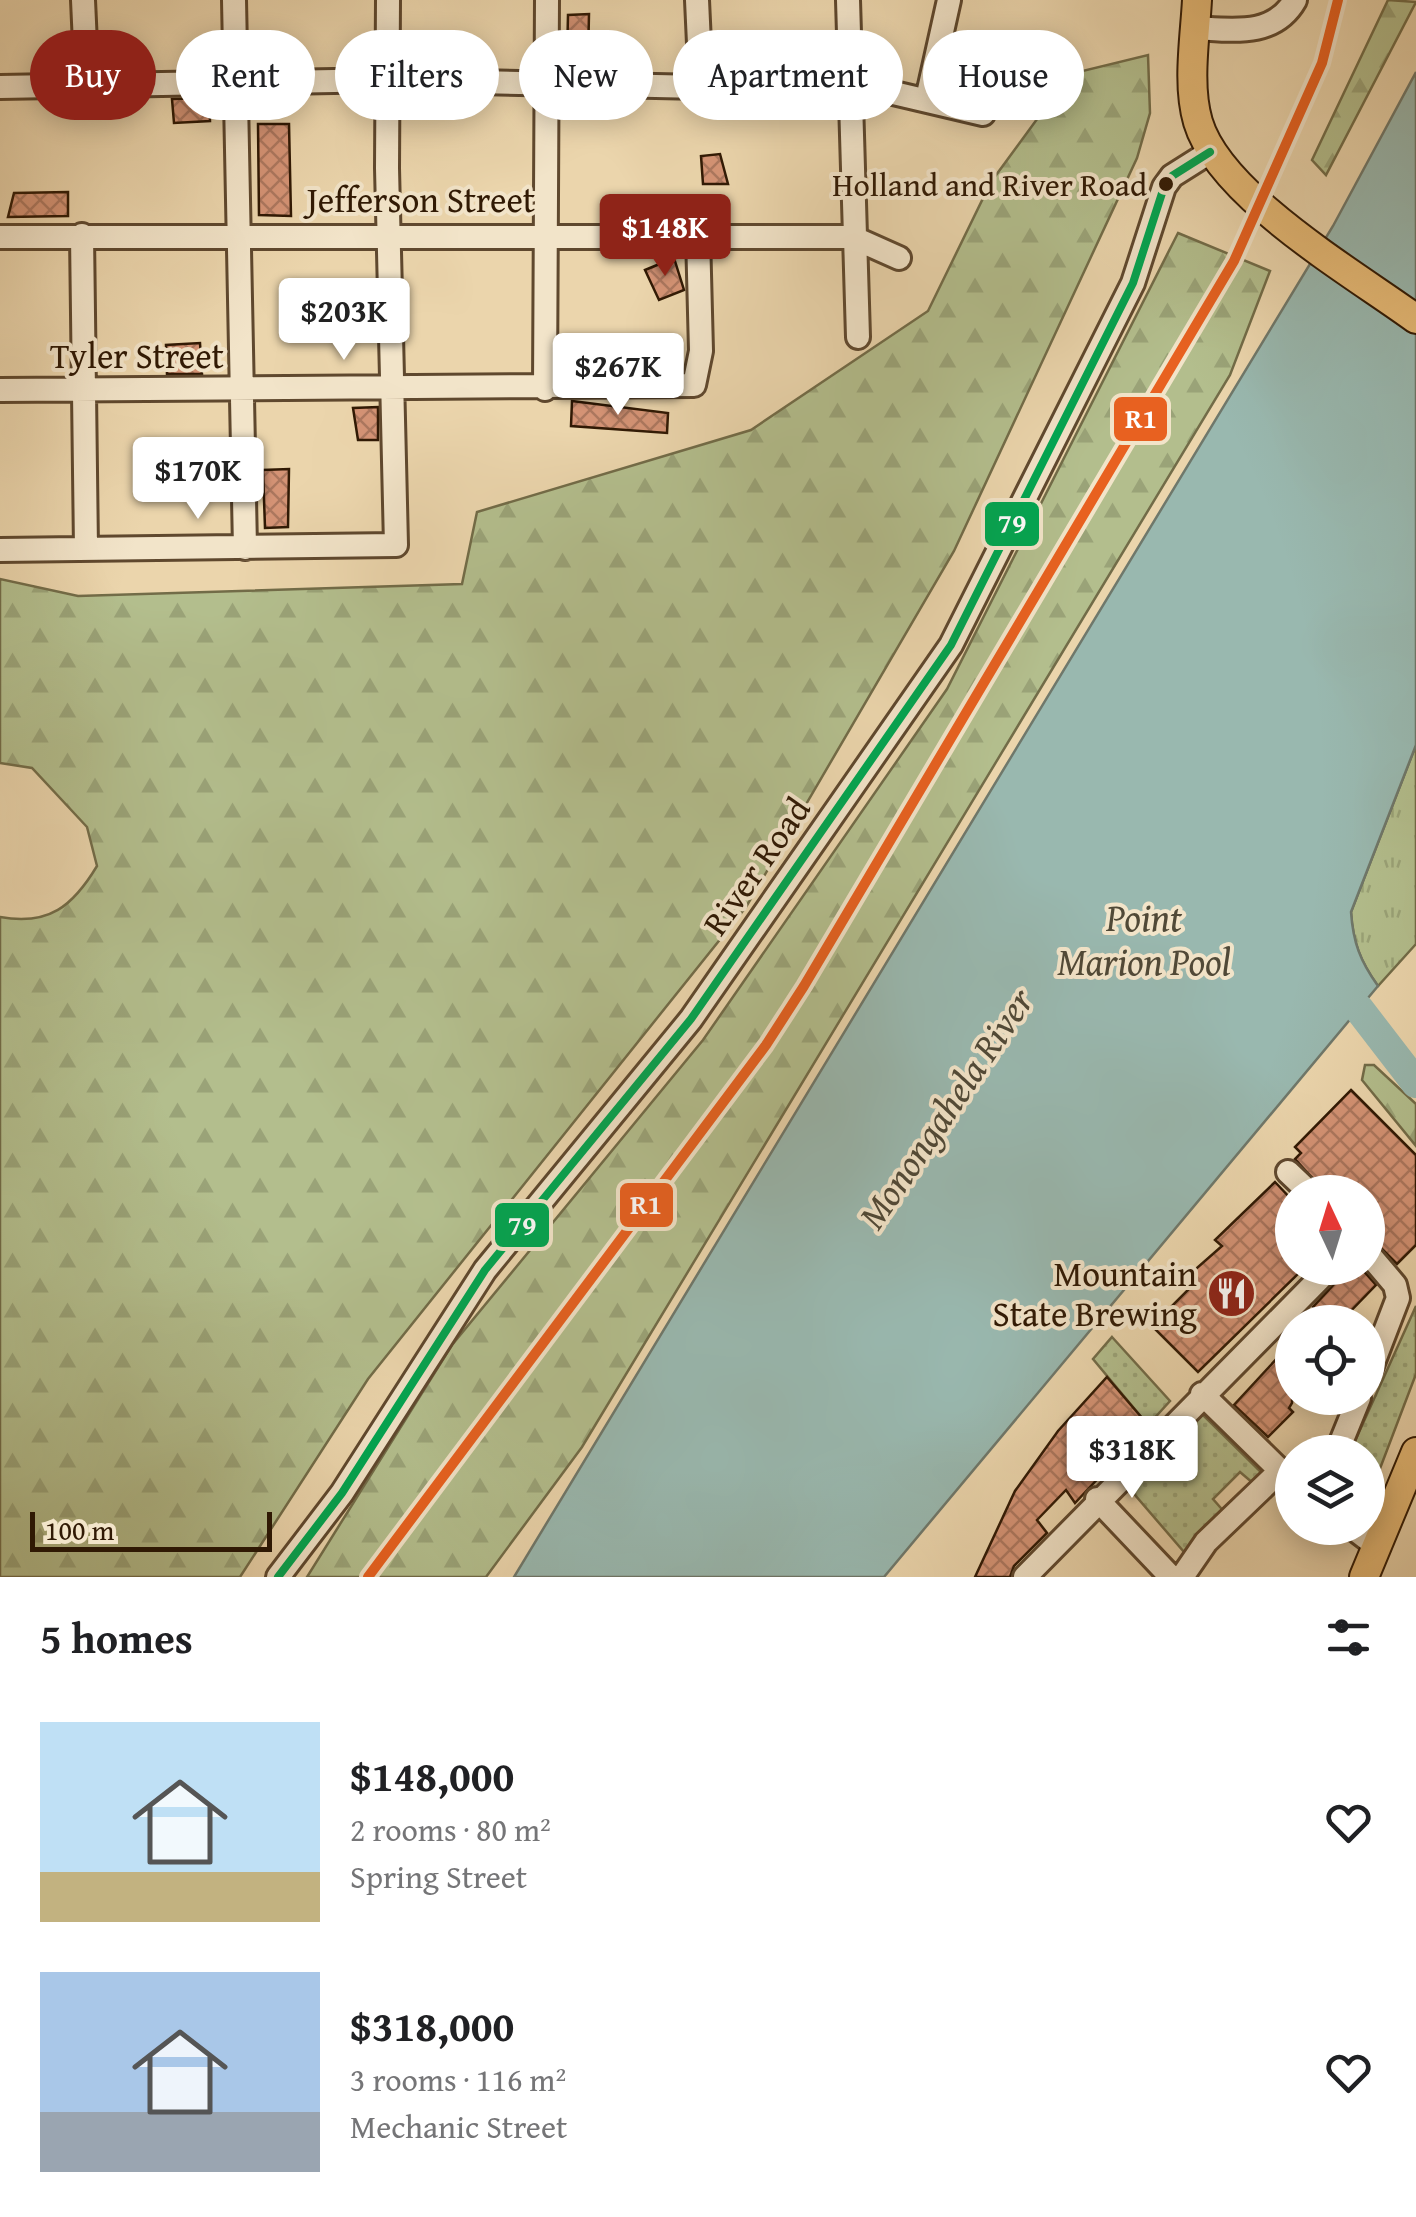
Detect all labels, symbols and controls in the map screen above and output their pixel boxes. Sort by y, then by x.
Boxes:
chip: Buy [30,30,156,120]
chip: Rent [176,30,315,120]
chip: Filters [335,30,499,120]
chip: New [519,30,653,120]
chip: Apartment [673,30,903,120]
chip: House [923,30,1084,120]
place label: Holland and River Road [832,161,1147,208]
street label: Jefferson Street [303,174,535,225]
marker: Holland and River Road [1156,174,1176,194]
pin: $148K [595,194,735,279]
text: $148K [622,203,708,250]
pin: $203K [274,278,414,363]
text: $203K [301,287,387,334]
street label: Tyler Street [50,330,224,381]
pin: $267K [548,333,688,418]
text: $267K [575,342,661,389]
line badge: R1 [1112,395,1169,443]
text: R1 [1125,397,1157,438]
pin: $170K [128,437,268,522]
text: $170K [155,446,241,493]
line badge: 79 [983,500,1041,548]
text: 79 [997,502,1027,543]
street label: River Road [690,786,822,945]
water label: Point Marion Pool [1057,889,1231,989]
water label: Monongahela River [844,975,1047,1240]
north arrow [1275,1175,1385,1285]
map controls [1275,1175,1385,1545]
line badge: R1 [618,1181,675,1229]
text: R1 [630,1183,662,1224]
line badge: 79 [493,1201,551,1249]
text: 79 [507,1204,537,1245]
place label: Mountain State Brewing [993,1248,1198,1339]
restaurant icon: Mountain State Brewing [1206,1267,1258,1319]
button: locate [1275,1305,1385,1415]
pin: $318K [1062,1416,1202,1501]
text: $318K [1089,1425,1175,1472]
button: layers [1275,1435,1385,1545]
scale bar [30,1507,272,1552]
text: 100 m [45,1509,114,1550]
text: 5 homes [40,1607,193,1668]
icon: filters [1321,1610,1376,1665]
text: $148,000 [350,1745,514,1806]
icon: home [120,1762,240,1882]
icon: heart [1321,1795,1376,1850]
text: 2 rooms · 80 m² [350,1806,551,1853]
text: Spring Street [350,1853,527,1900]
text: $318,000 [350,1995,514,2056]
icon: home [120,2012,240,2132]
icon: heart [1321,2045,1376,2100]
text: 3 rooms · 116 m² [350,2056,566,2103]
text: Mechanic Street [350,2103,567,2150]

